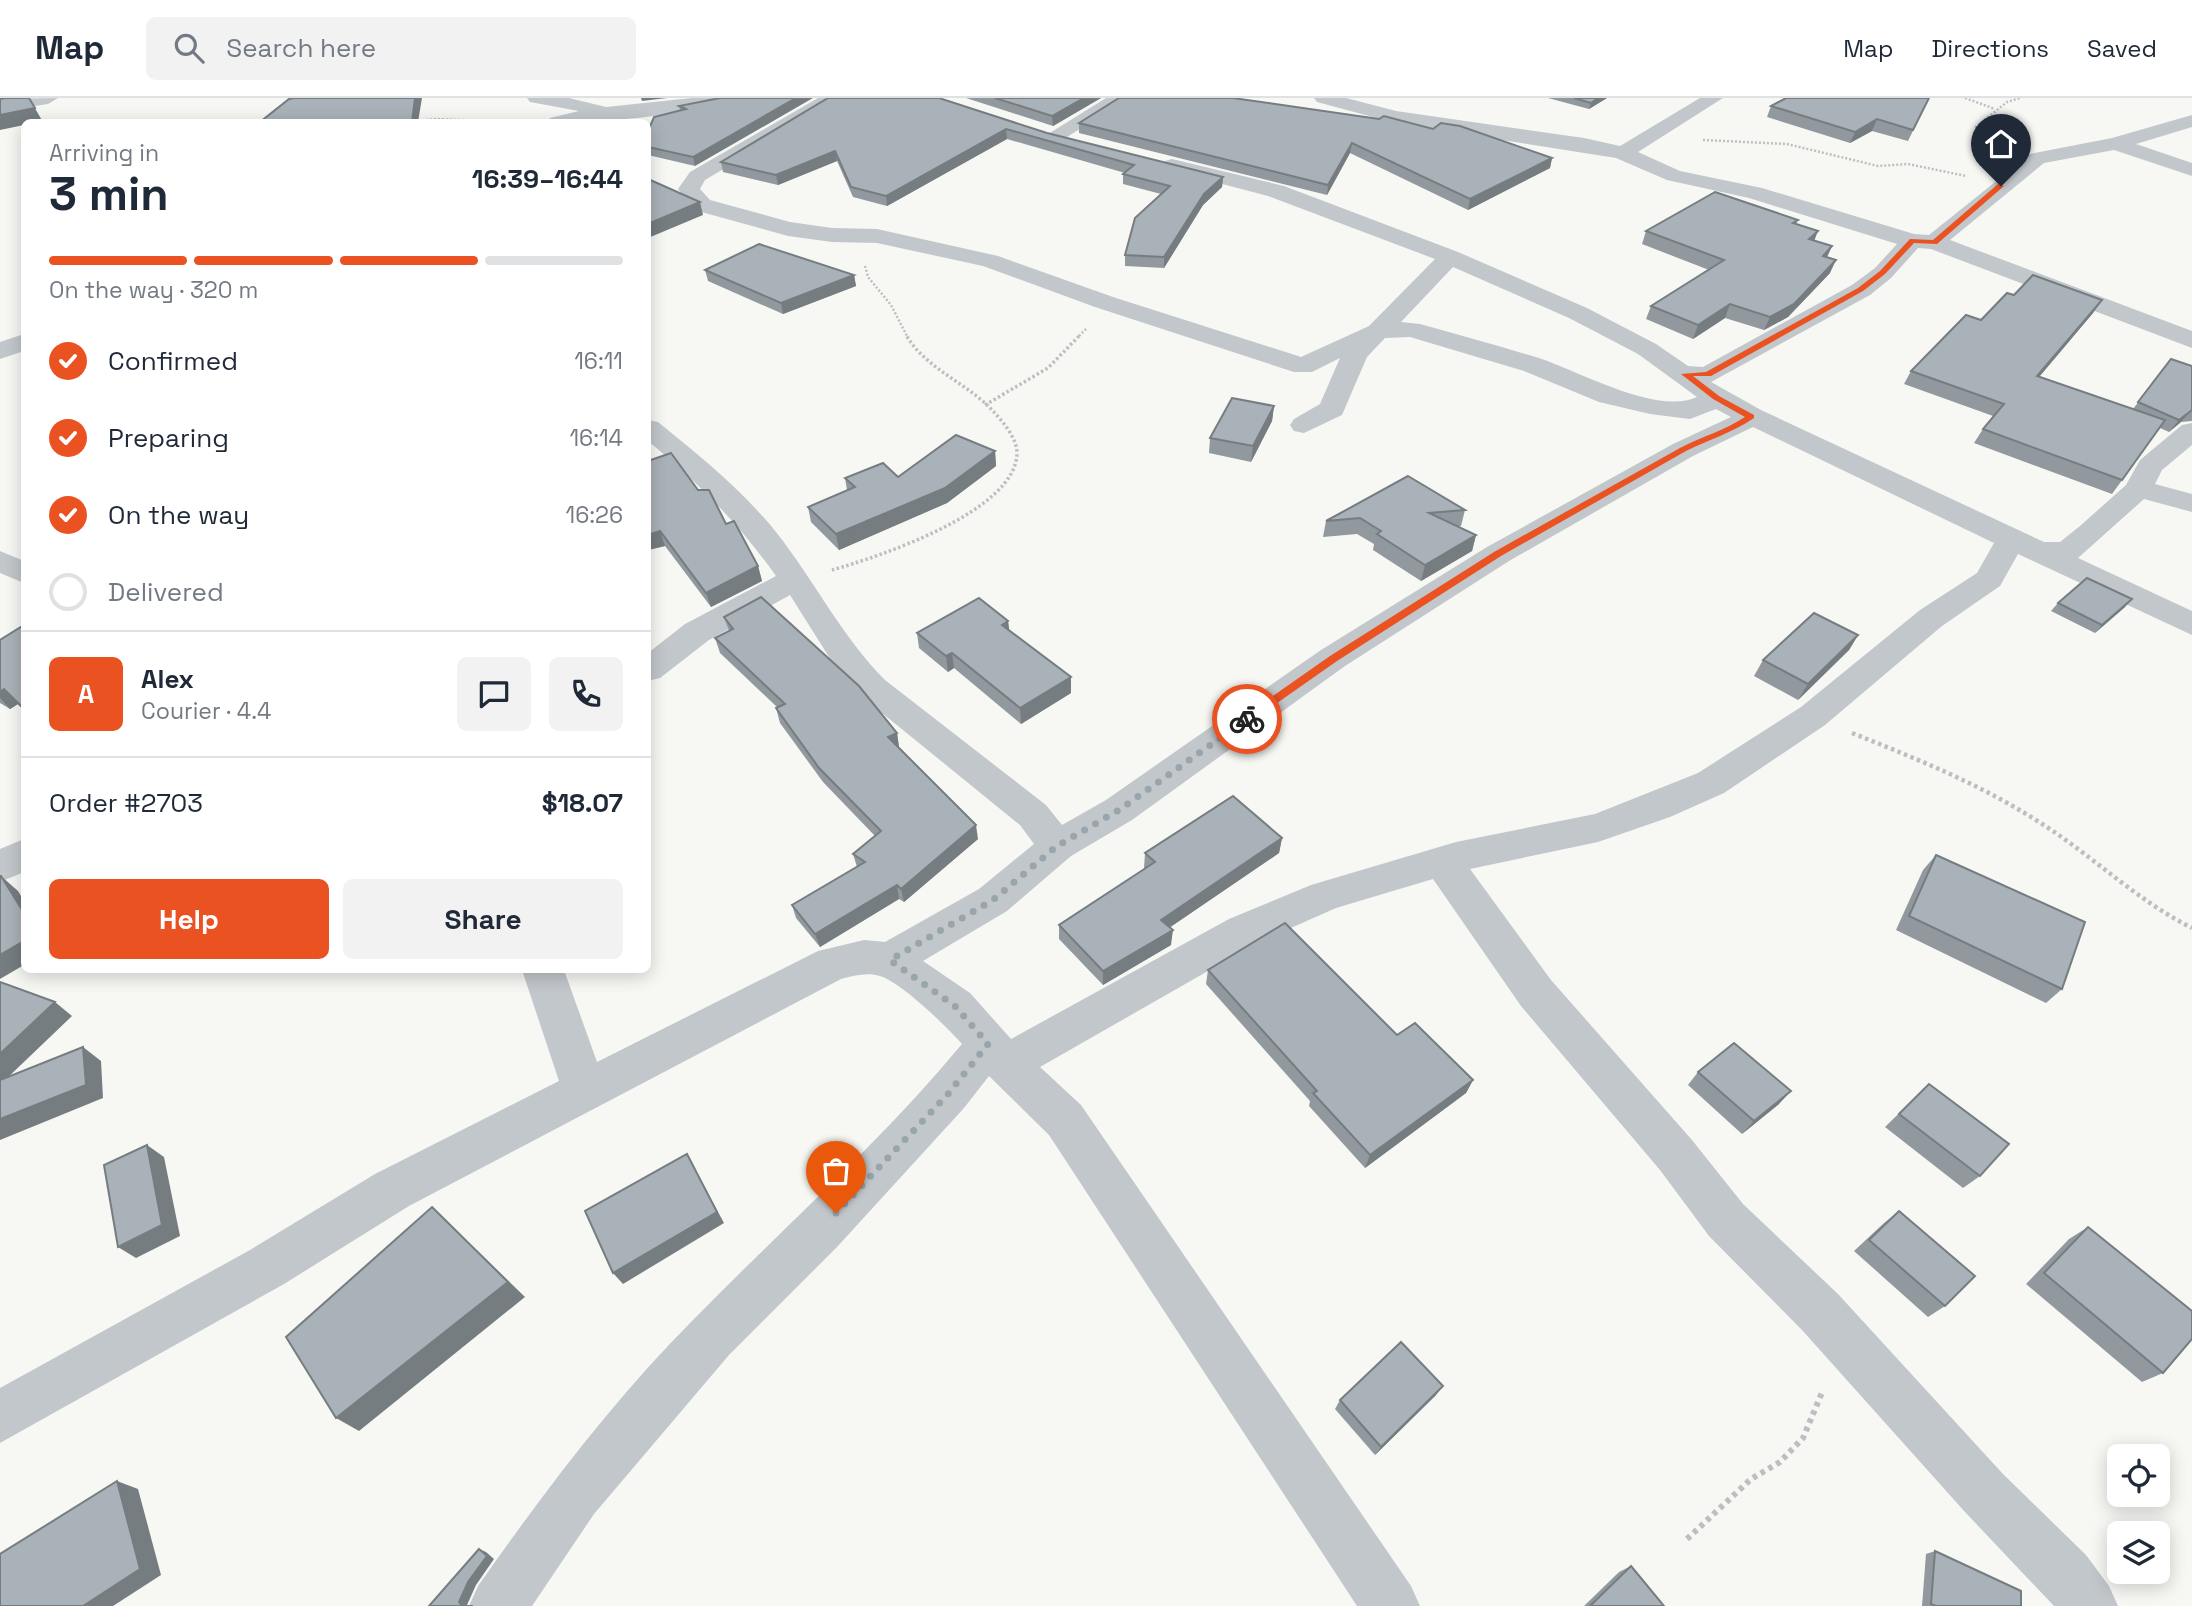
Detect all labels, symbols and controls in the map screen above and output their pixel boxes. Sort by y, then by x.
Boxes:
search box [146,17,636,80]
text: Map [35,27,104,69]
icon: search [170,29,208,67]
text: Search here [226,31,376,65]
text: Map [1843,33,1893,64]
text: Directions [1931,33,2049,64]
text: Saved [2087,33,2157,64]
pin [1971,114,2031,186]
icon: home [1982,125,2020,163]
text: Arriving in [49,138,159,168]
text: 16:39–16:44 [472,162,623,196]
text: 3 min [49,165,169,223]
text: On the way · 320 m [49,275,258,305]
icon: check [49,342,87,380]
text: Confirmed [108,344,238,378]
text: 16:11 [574,346,623,376]
icon: check [49,419,87,457]
text: Preparing [108,421,229,455]
text: 16:14 [570,423,623,453]
icon: check [49,496,87,534]
text: On the way [108,498,249,532]
text: 16:26 [566,500,623,530]
text: Delivered [108,575,224,609]
button: chat [457,657,531,731]
button: phone [549,657,623,731]
text: Alex [141,662,194,696]
text: A [78,677,94,711]
courier [1212,684,1282,754]
text: Courier · 4.4 [141,696,271,726]
icon: bike [1228,700,1266,738]
text: Order #2703 [49,786,203,820]
text: $18.07 [542,786,623,820]
button: Help [49,879,329,959]
button: Share [343,879,623,959]
pin [806,1141,866,1213]
icon: bag [817,1152,855,1190]
map controls [2107,1444,2170,1584]
button: locate [2107,1444,2170,1507]
button: layers [2107,1521,2170,1584]

